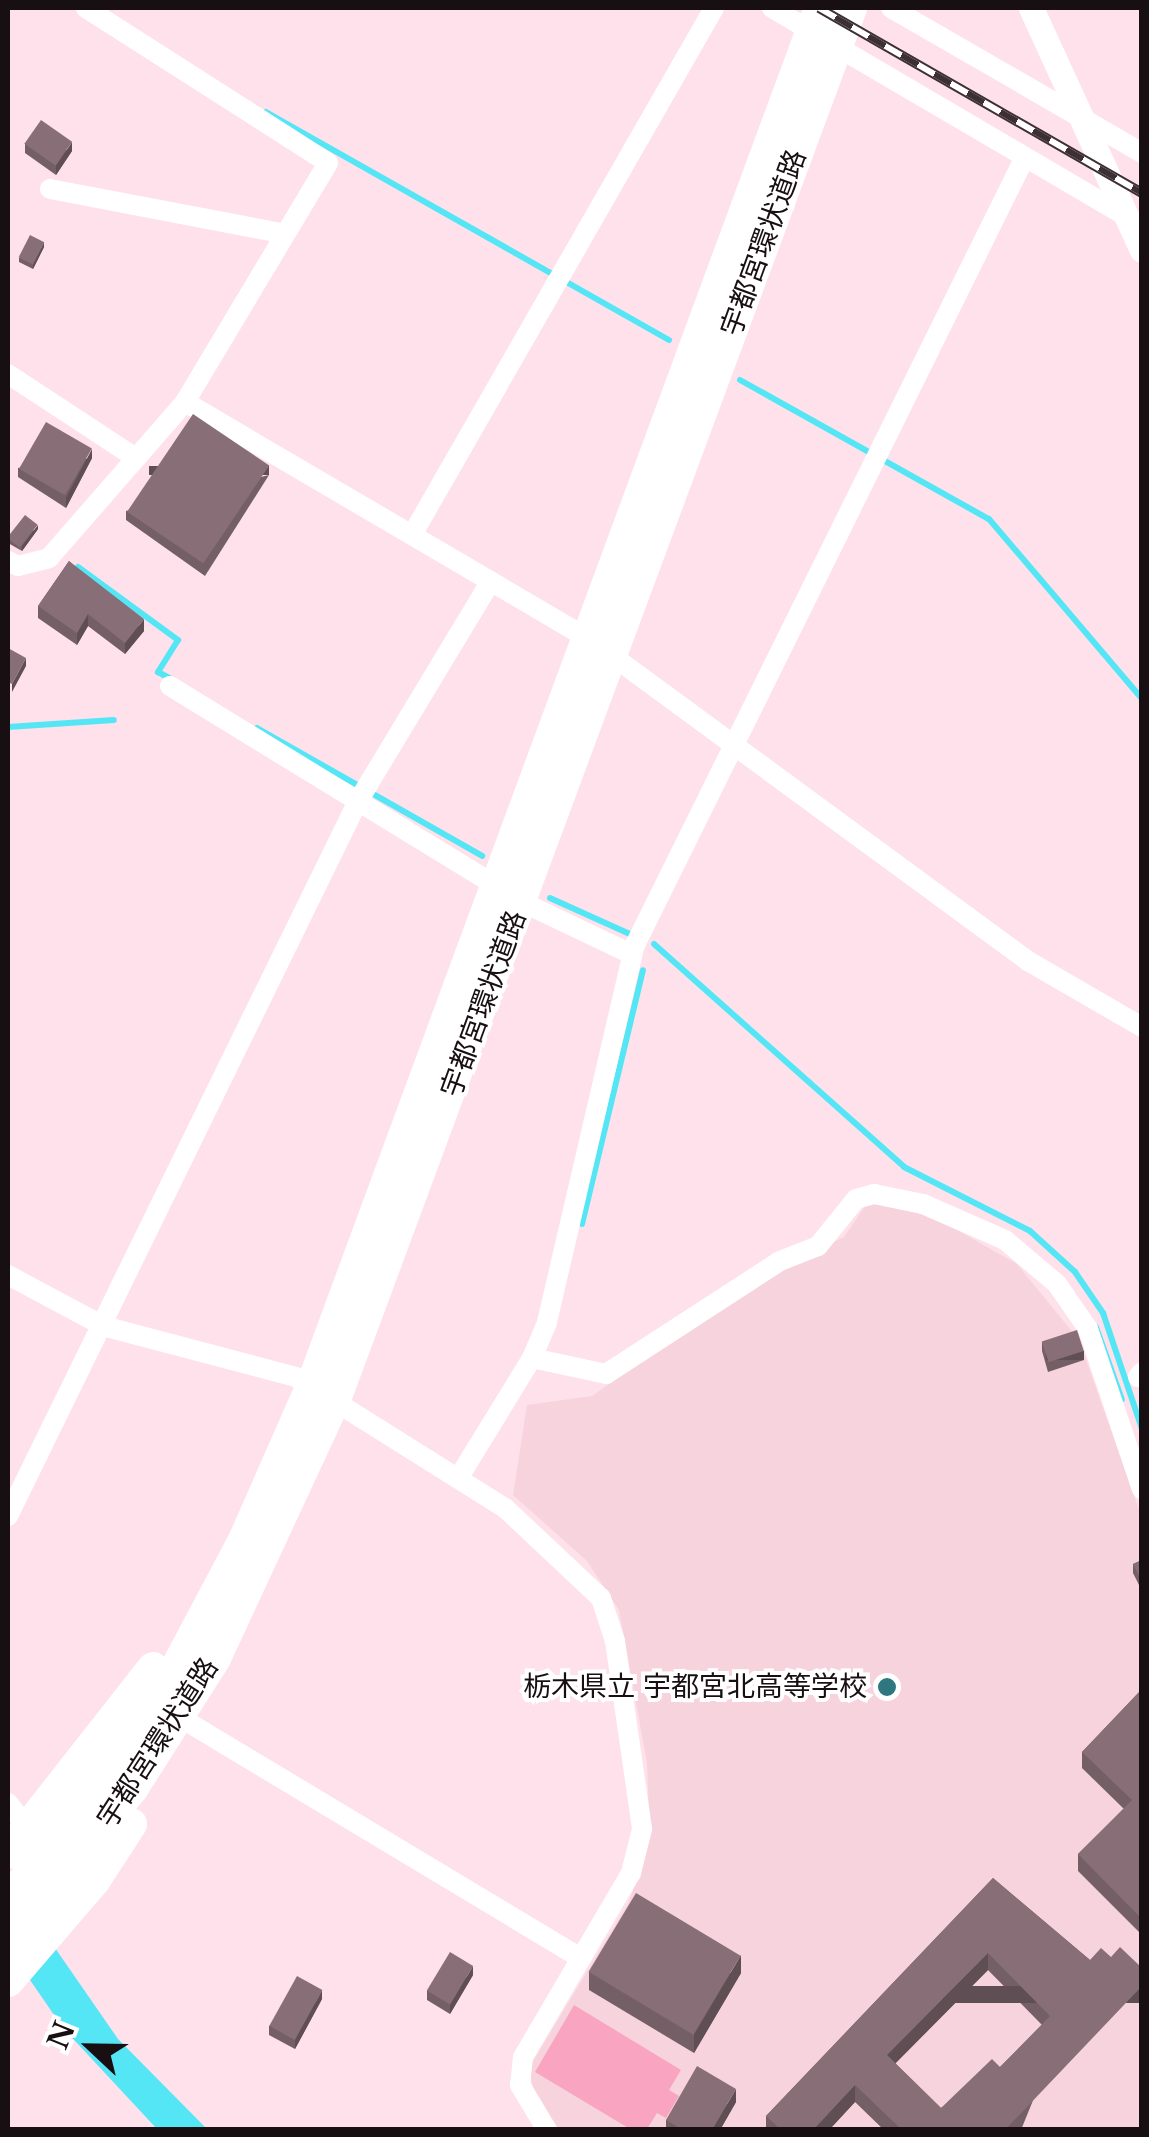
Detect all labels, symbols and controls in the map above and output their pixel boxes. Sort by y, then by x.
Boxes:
street label: 宇都宮環状道路 [715,145,813,341]
street label: 宇都宮環状道路 [435,906,533,1102]
street label: 宇都宮環状道路 [91,1652,225,1834]
place label: 栃木県立 宇都宮北高等学校 [523,1670,867,1704]
marker: 栃木県立 宇都宮北高等学校 [876,1676,898,1698]
north arrow [40,1997,140,2097]
text: N [41,2017,83,2054]

